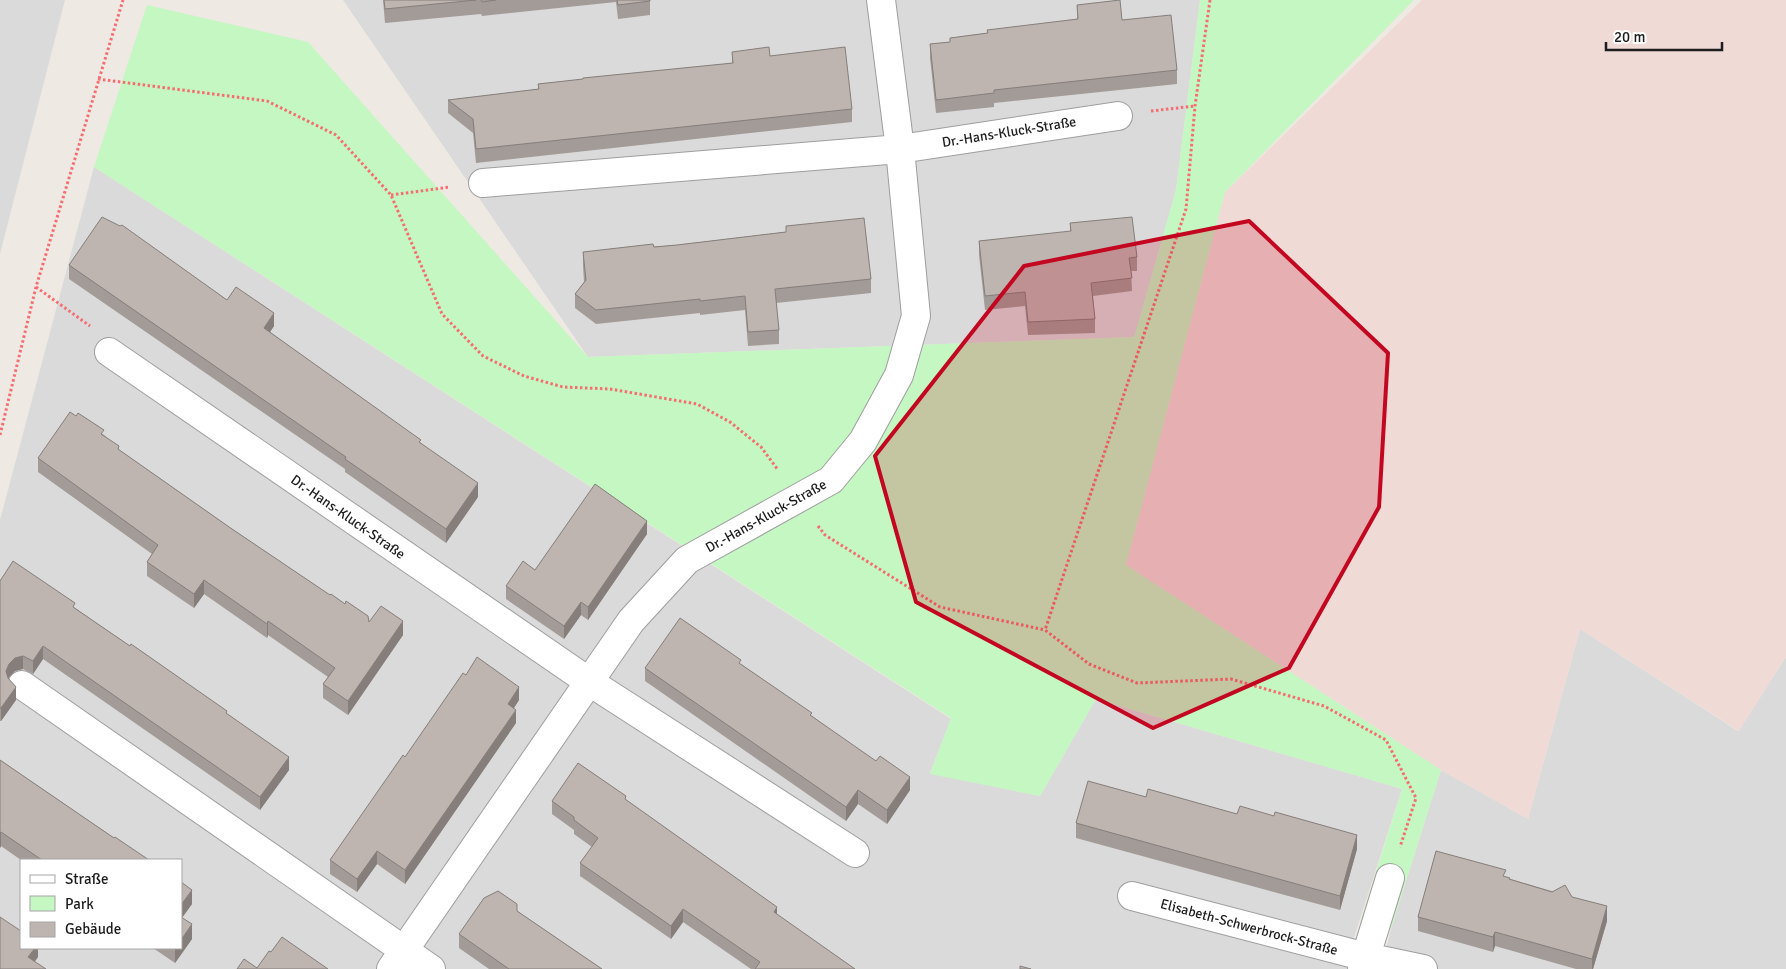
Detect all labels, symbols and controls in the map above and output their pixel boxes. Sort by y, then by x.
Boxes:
scale bar [1606,20,1722,52]
text: 20 m [1614,28,1645,46]
street label: Dr.-Hans-Kluck-Straße [941,113,1077,151]
street label: Dr.-Hans-Kluck-Straße [288,471,408,563]
street label: Dr.-Hans-Kluck-Straße [702,476,830,556]
legend [20,859,182,949]
text: Straße [65,870,109,888]
text: Park [65,895,94,913]
street label: Elisabeth-Schwerbrock-Straße [1158,895,1340,959]
text: Gebäude [65,920,121,938]

